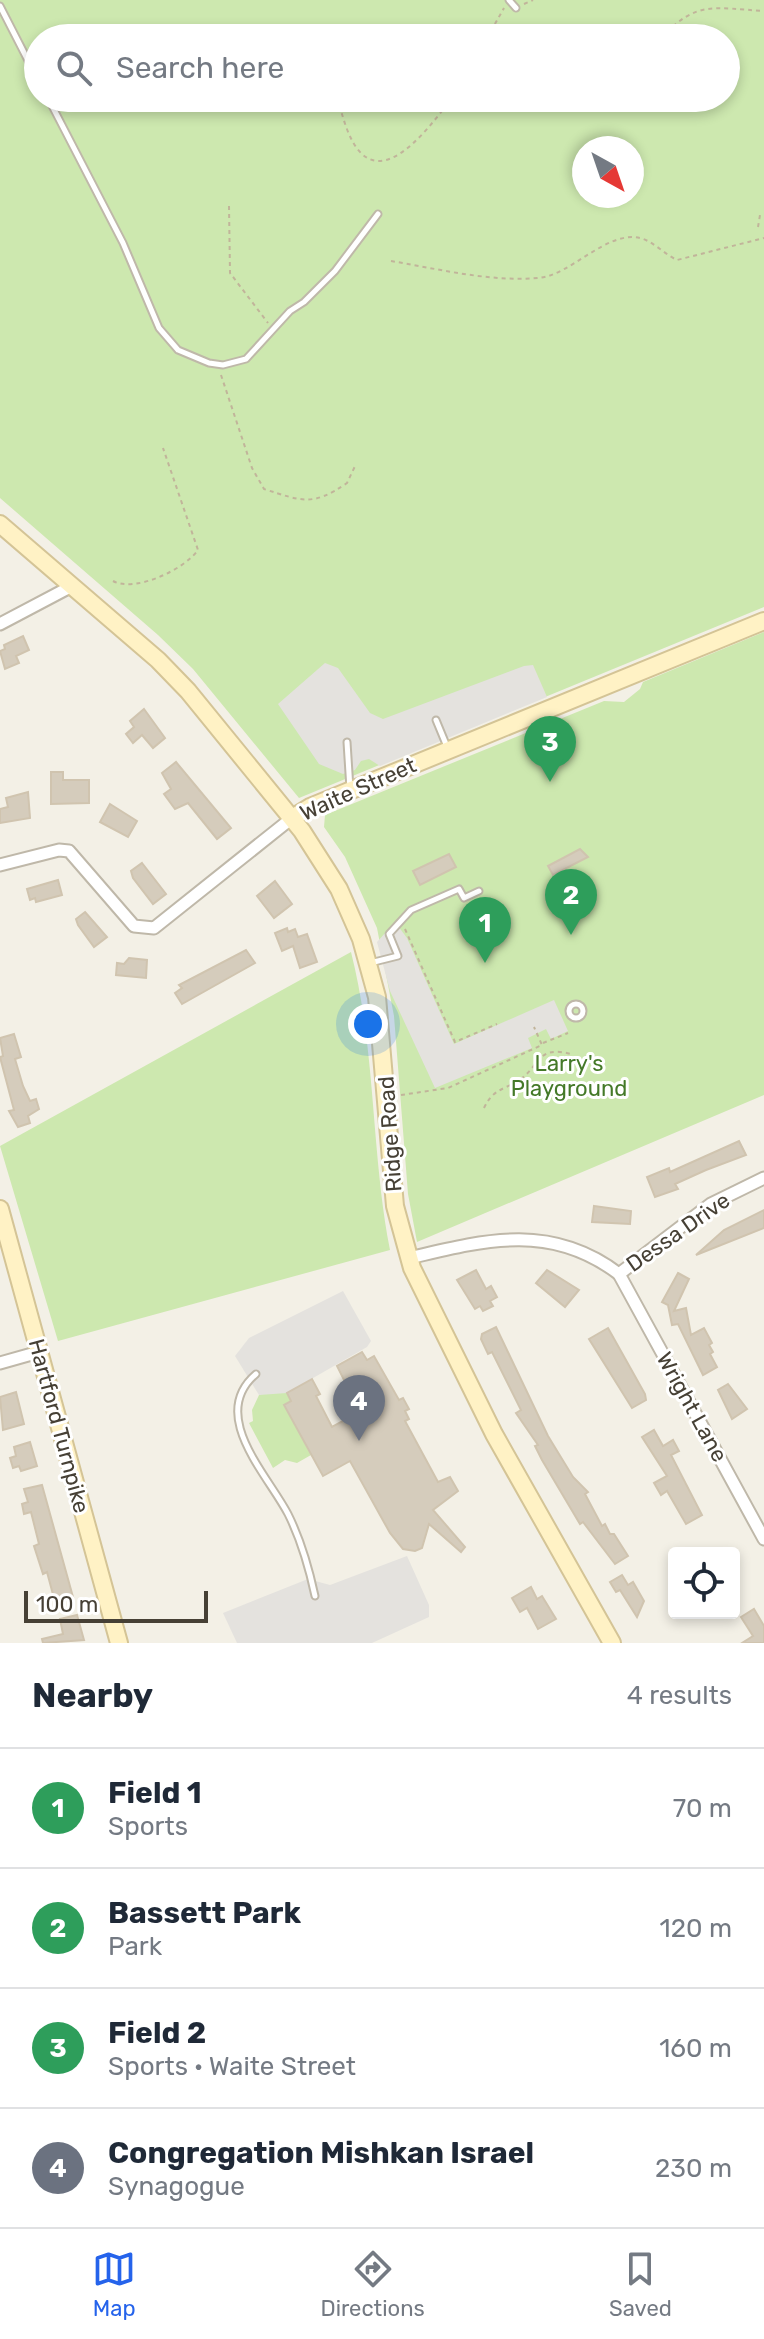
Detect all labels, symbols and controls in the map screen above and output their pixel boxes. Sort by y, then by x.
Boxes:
search box [24,24,740,112]
icon: search [52,46,96,90]
text: Search here [116,50,284,86]
north arrow [572,136,644,208]
pin: 3 [524,716,576,782]
street label: Waite Street [296,751,421,827]
pin: 2 [545,869,597,935]
pin: 1 [459,897,511,963]
your location [348,1004,388,1044]
park label: Larry's Playground [511,1050,627,1102]
street label: Ridge Road [372,1075,408,1193]
street label: Dessa Drive [621,1186,735,1278]
street label: Hartford Turnpike [23,1336,95,1516]
street label: Wright Lane [651,1347,733,1467]
pin: 4 [333,1375,385,1441]
map controls [668,1547,740,1619]
button: locate [668,1547,740,1619]
scale bar [24,1587,208,1623]
text: 100 m [36,1591,98,1618]
text: Nearby [32,1675,153,1716]
text: 4 results [627,1680,732,1711]
text: Field 1 [108,1775,202,1811]
text: 1 [52,1793,64,1824]
text: 70 m [673,1793,732,1824]
text: Sports [108,1811,188,1842]
text: Bassett Park [108,1895,301,1931]
text: 2 [50,1913,66,1944]
text: 120 m [660,1913,732,1944]
text: Park [108,1931,162,1962]
text: Field 2 [108,2015,206,2051]
text: 3 [49,2033,67,2064]
text: 160 m [659,2033,732,2064]
text: Sports · Waite Street [108,2051,356,2082]
text: Congregation Mishkan Israel [108,2135,534,2171]
text: 4 [49,2153,67,2184]
text: 230 m [655,2153,732,2184]
text: Synagogue [108,2171,245,2202]
tab: Map [92,2247,136,2322]
tab: Directions [320,2247,425,2322]
tab: Saved [609,2247,672,2322]

